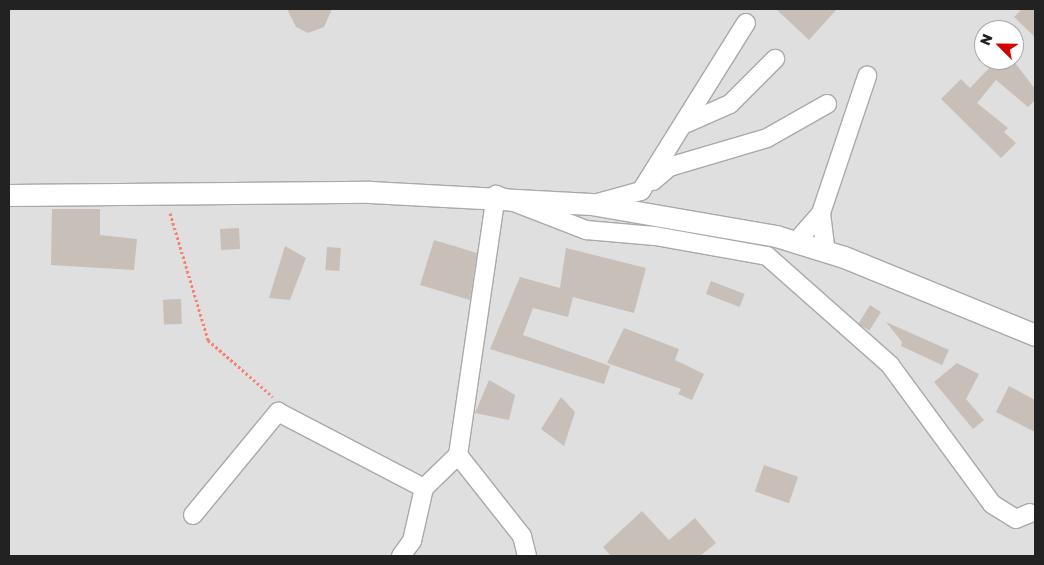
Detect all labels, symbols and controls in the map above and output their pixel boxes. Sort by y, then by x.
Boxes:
north arrow [974,20,1024,70]
text: N [976,31,996,48]

